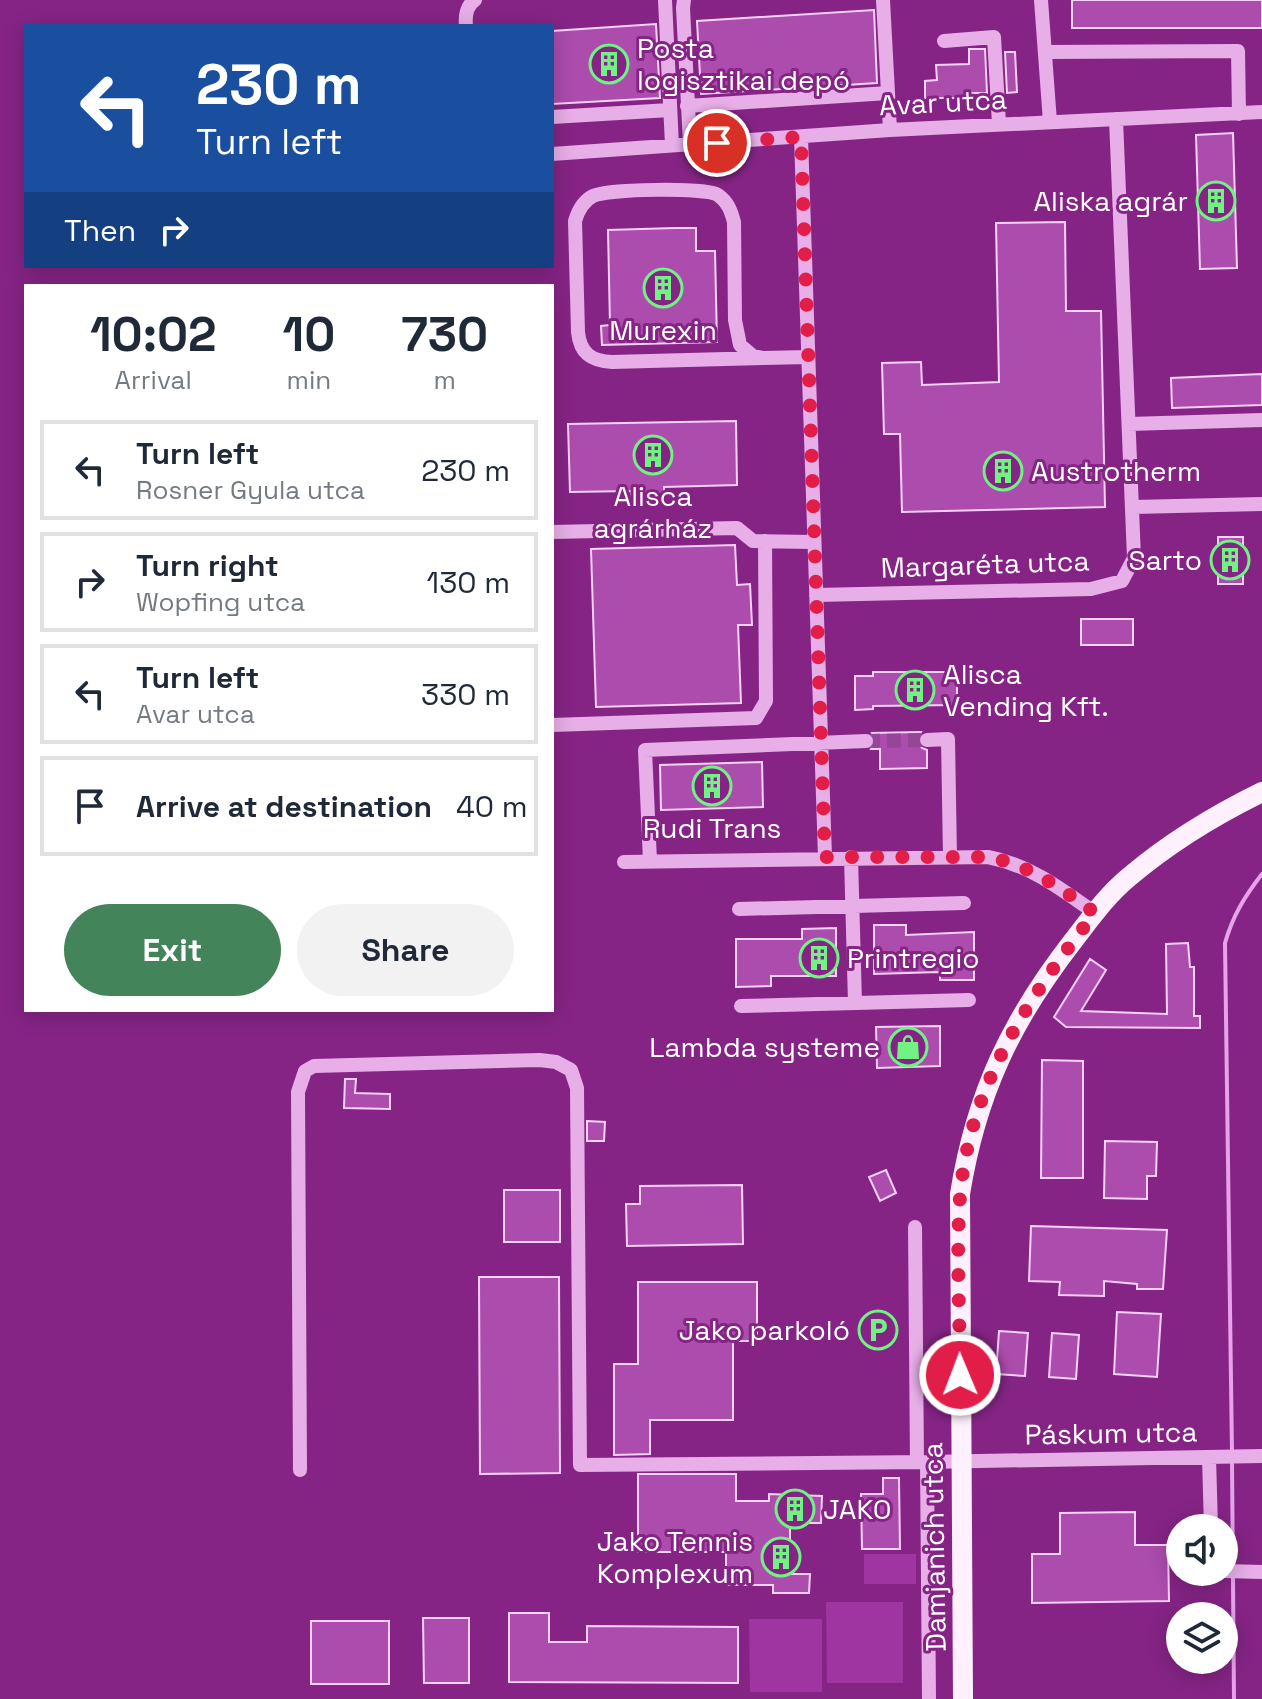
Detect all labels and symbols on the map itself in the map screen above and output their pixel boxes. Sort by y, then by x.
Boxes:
place label: Posta logisztikai depó [637,30,850,98]
building icon: Posta logisztikai depó [588,43,630,85]
street label: Avar utca [878,81,1008,123]
pin [683,109,751,177]
building icon: Aliska agrár [1195,180,1237,222]
place label: Aliska agrár [1033,183,1188,219]
building icon: Murexin [642,267,684,309]
place label: Murexin [609,312,717,348]
building icon: Alisca agrárház [632,434,674,476]
building icon: Austrotherm [982,450,1024,492]
place label: Austrotherm [1031,453,1201,489]
place label: Alisca agrárház [594,478,712,546]
building icon: Sarto [1209,539,1251,581]
street label: Margaréta utca [880,542,1090,586]
place label: Sarto [1128,542,1202,578]
place label: Alisca Vending Kft. [943,656,1109,724]
building icon: Alisca Vending Kft. [894,669,936,711]
building icon: Rudi Trans [691,765,733,807]
place label: Rudi Trans [643,810,781,846]
building icon: Printregio [798,937,840,979]
place label: Printregio [847,940,980,976]
shop icon: Lambda systeme [887,1026,929,1068]
place label: Lambda systeme [649,1029,880,1065]
parking icon: Jako parkoló [857,1309,899,1351]
place label: Jako parkoló [679,1312,850,1348]
position arrow [918,1333,1002,1417]
street label: Páskum utca [1024,1413,1198,1453]
street label: Damjanich utca [914,1442,954,1652]
building icon: JAKO [774,1488,816,1530]
place label: JAKO [823,1491,891,1527]
place label: Jako Tennis Komplexum [597,1523,753,1591]
building icon: Jako Tennis Komplexum [760,1536,802,1578]

